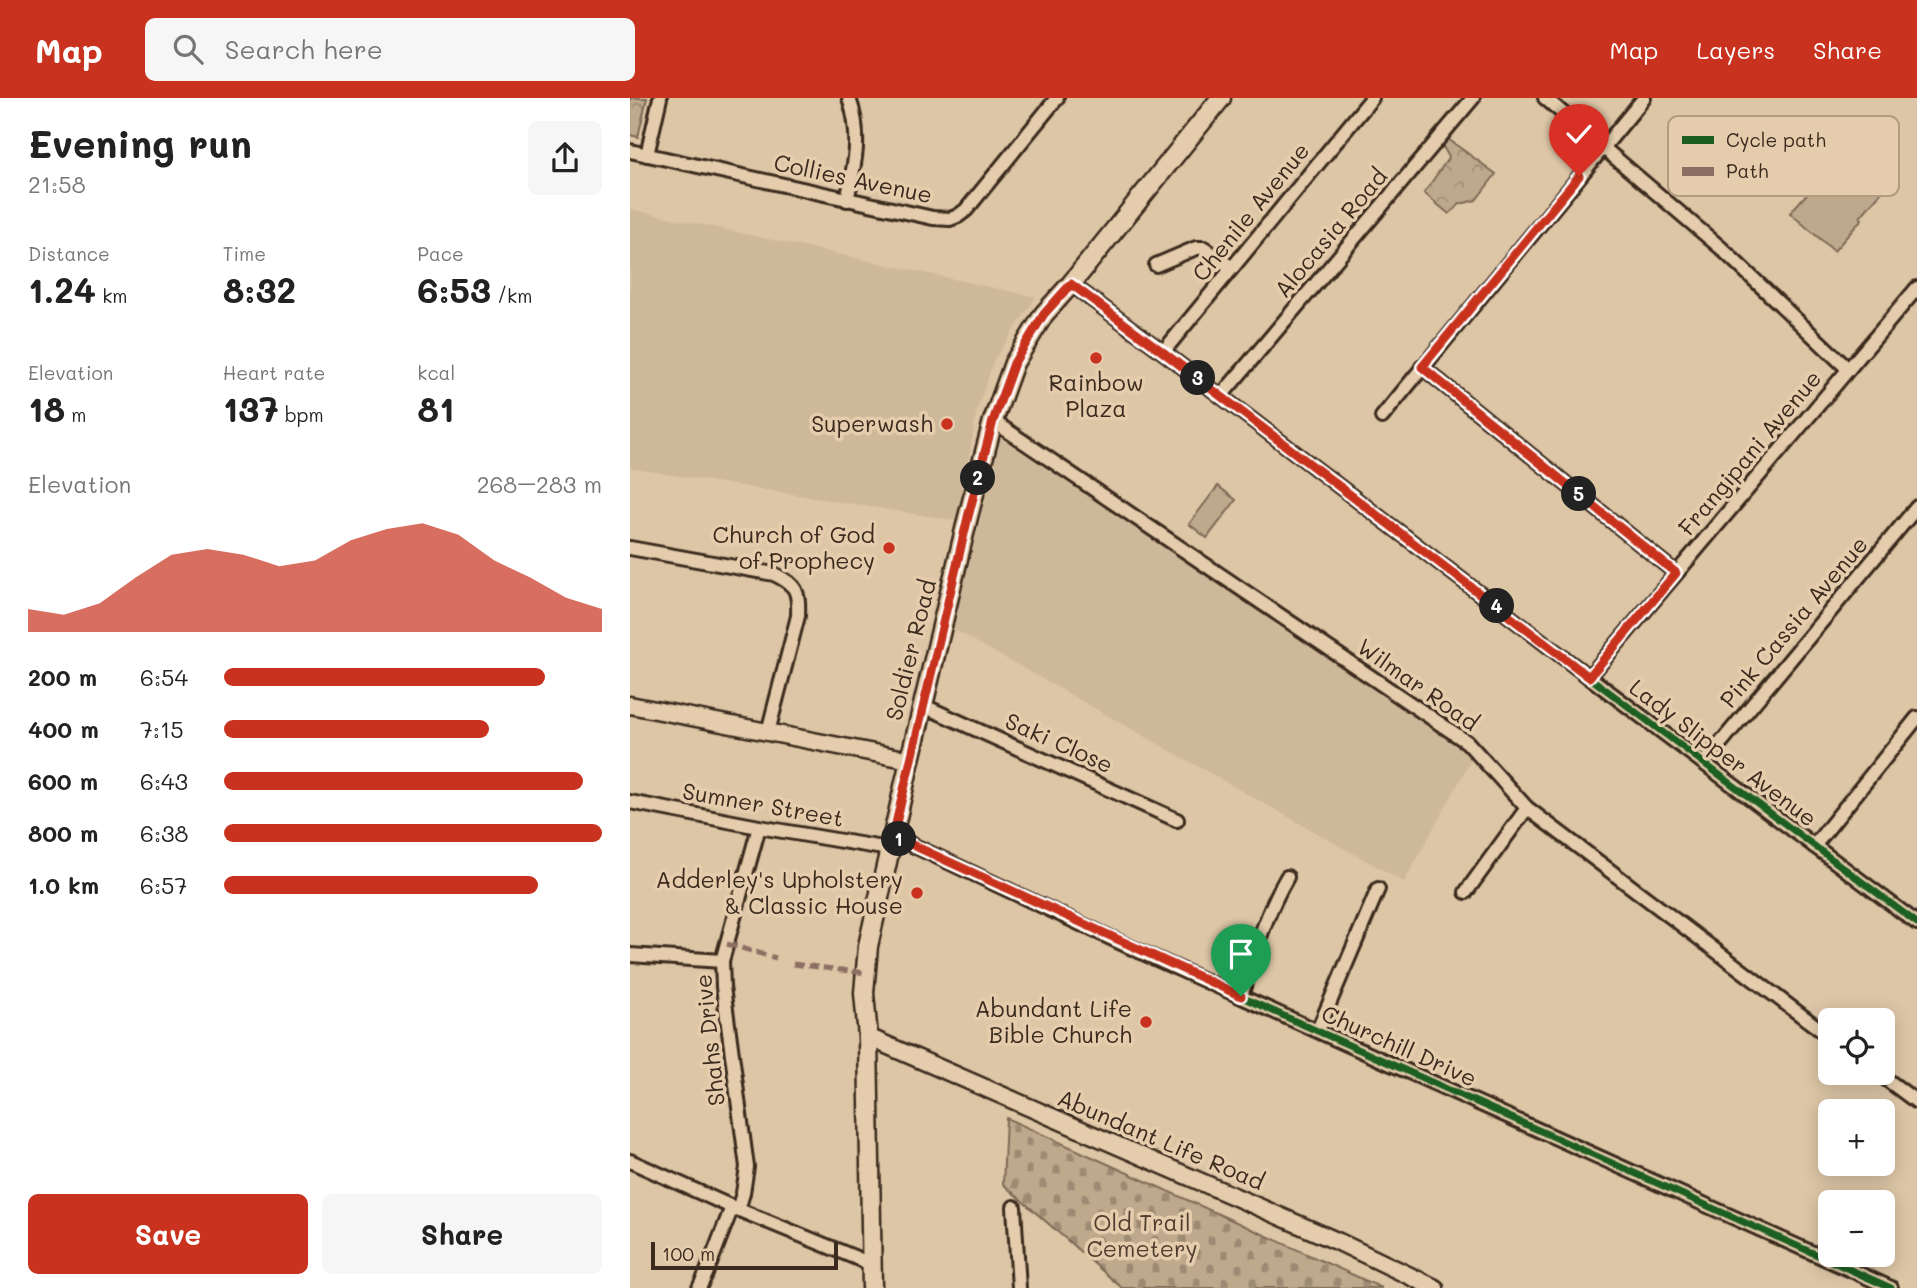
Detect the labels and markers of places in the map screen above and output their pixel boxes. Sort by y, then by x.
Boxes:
pin [1549,104,1609,176]
marker: Rainbow Plaza [1088,350,1104,366]
pin: 3 [1180,360,1216,396]
place label: Rainbow Plaza [1049,367,1144,423]
place label: Superwash [811,408,933,438]
marker: Superwash [939,416,955,432]
pin: 2 [960,460,996,496]
pin: 5 [1562,476,1597,512]
place label: Church of God of Prophecy [712,519,875,575]
marker: Church of God of Prophecy [881,540,897,556]
pin: 4 [1480,588,1514,624]
pin: 1 [882,822,916,856]
place label: Adderley's Upholstery & Classic House [655,864,903,920]
marker: Adderley's Upholstery & Classic House [909,885,925,901]
pin [1211,924,1271,996]
place label: Abundant Life Bible Church [975,993,1132,1049]
marker: Abundant Life Bible Church [1138,1014,1154,1030]

